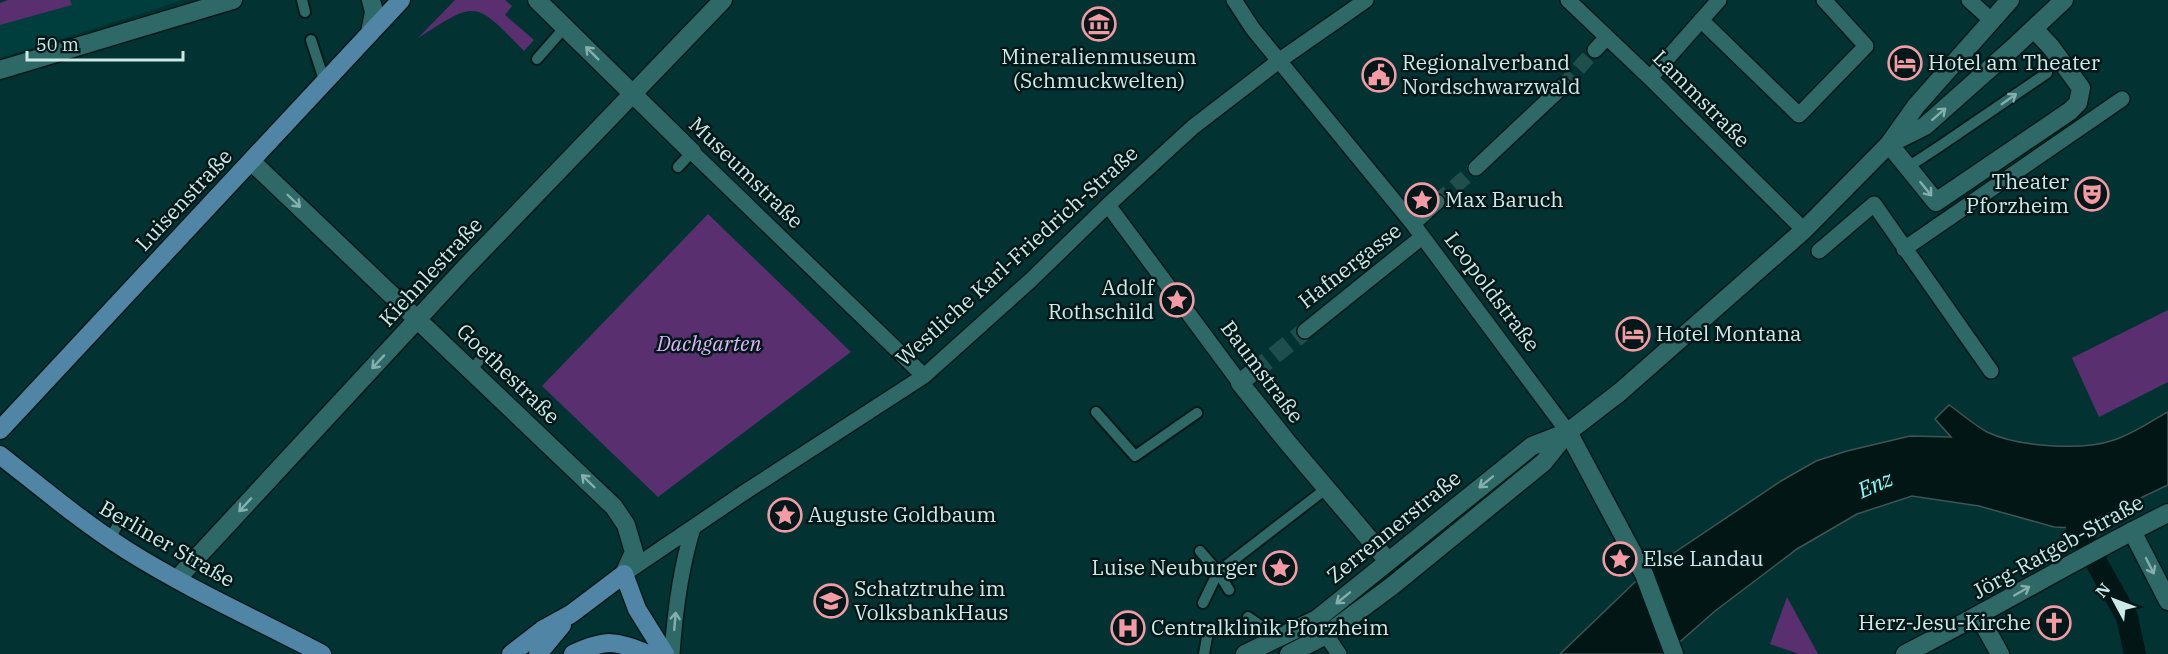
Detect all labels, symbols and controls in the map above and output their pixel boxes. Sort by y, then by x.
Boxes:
museum icon: Mineralienmuseum (Schmuckwelten) [1081,6,1117,42]
scale bar [27,24,183,62]
text: 50 m [36,33,79,56]
place label: Mineralienmuseum (Schmuckwelten) [1001,42,1197,94]
street label: Lammstraße [1647,44,1756,153]
hotel icon: Hotel am Theater [1887,45,1923,81]
one-way arrow [585,46,599,61]
place label: Regionalverband Nordschwarzwald [1402,48,1581,100]
place label: Hotel am Theater [1928,48,2101,76]
public building icon: Regionalverband Nordschwarzwald [1361,57,1397,93]
one-way arrow [2000,93,2016,105]
one-way arrow [1931,107,1946,121]
street label: Museumstraße [683,111,810,234]
street label: Westliche Karl-Friedrich-Straße [889,139,1143,372]
street label: Luisenstraße [129,142,238,256]
place label: Theater Pforzheim [1966,167,2070,219]
theatre icon: Theater Pforzheim [2074,176,2110,212]
one-way arrow [1919,181,1933,196]
place icon: Max Baruch [1404,182,1440,218]
place label: Max Baruch [1445,185,1564,213]
one-way arrow [286,194,301,209]
street label: Kiehnlestraße [372,211,488,332]
street label: Hafnergasse [1292,216,1407,314]
street label: Leopoldstraße [1439,226,1547,357]
place label: Adolf Rothschild [1048,273,1156,325]
place icon: Adolf Rothschild [1159,282,1195,318]
street label: Baumstraße [1215,314,1311,428]
hotel icon: Hotel Montana [1615,316,1651,352]
street label: Goethestraße [451,317,566,430]
place label: Hotel Montana [1656,319,1802,347]
park label: Dachgarten [656,329,761,357]
one-way arrow [371,354,385,369]
street label: Zerrennerstraße [1321,463,1466,589]
water label: Enz [1852,463,1898,504]
one-way arrow [580,474,595,489]
one-way arrow [1479,475,1495,488]
street label: Jörg-Ratgeb-Straße [1967,487,2148,605]
street label: Berliner Straße [95,493,240,593]
one-way arrow [238,497,252,512]
place icon: Auguste Goldbaum [767,497,803,533]
place label: Auguste Goldbaum [808,500,996,528]
place icon: Else Landau [1602,541,1638,577]
place label: Else Landau [1643,544,1764,572]
place icon: Luise Neuburger [1262,550,1298,586]
place label: Luise Neuburger [1092,553,1258,581]
one-way arrow [2145,556,2156,574]
north arrow [2084,570,2144,630]
place label: Schatztruhe im VolksbankHaus [854,574,1009,626]
text: N [2091,579,2114,601]
school or university icon: Schatztruhe im VolksbankHaus [813,583,849,619]
one-way arrow [2013,585,2030,597]
one-way arrow [1335,591,1351,604]
church icon: Herz-Jesu-Kirche [2036,605,2072,641]
place label: Herz-Jesu-Kirche [1858,608,2031,636]
hospital icon: Centralklinik Pforzheim [1110,610,1146,646]
one-way arrow [669,612,680,632]
place label: Centralklinik Pforzheim [1151,613,1389,641]

